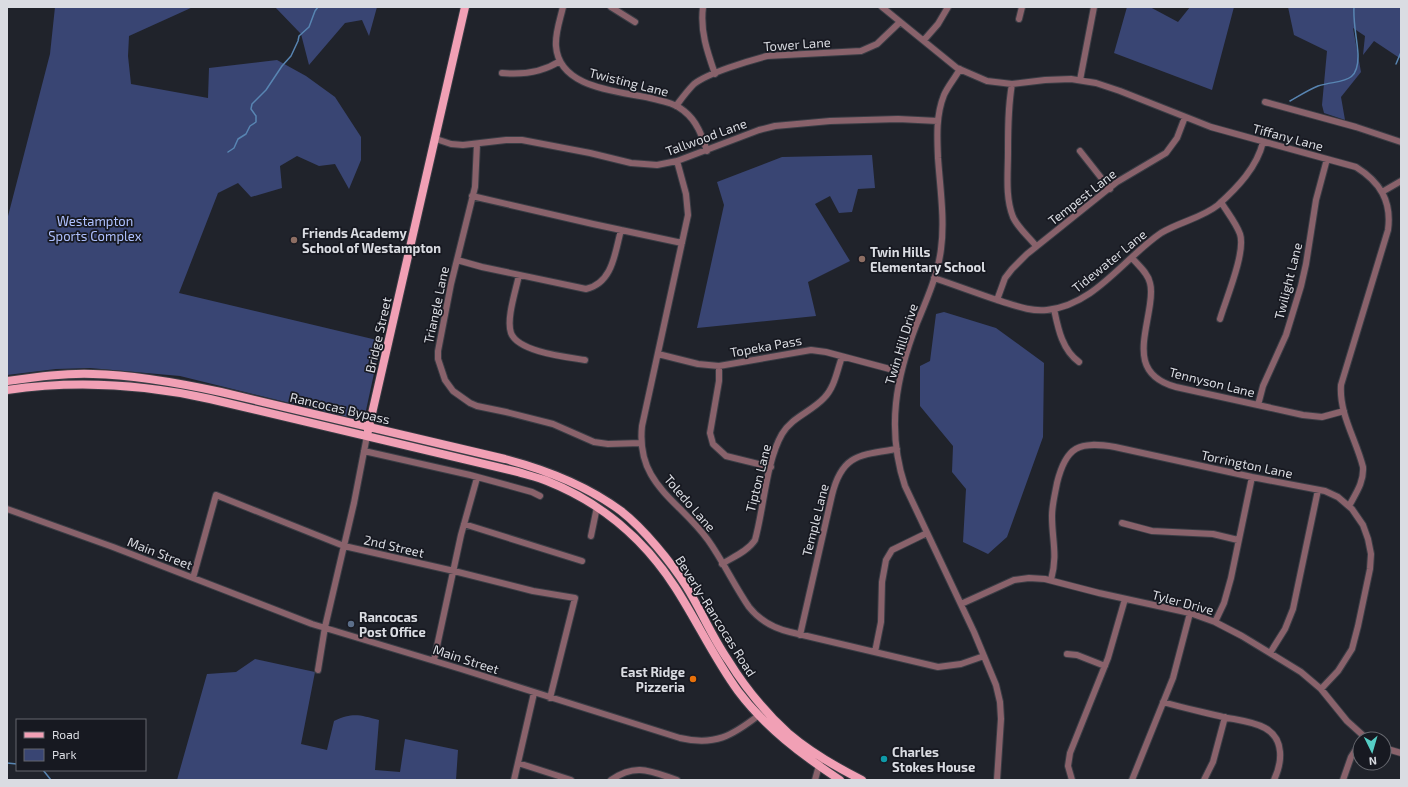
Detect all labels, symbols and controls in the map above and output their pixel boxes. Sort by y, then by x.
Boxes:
street label: Tower Lane [763,34,831,54]
street label: Twisting Lane [588,64,670,100]
street label: Tallwood Lane [663,115,749,159]
street label: Tiffany Lane [1251,120,1325,154]
street label: Tempest Lane [1045,166,1119,228]
park label: Westampton Sports Complex [48,213,142,244]
place label: Friends Academy School of Westampton [302,225,441,256]
street label: Tidewater Lane [1069,226,1149,296]
marker: Friends Academy School of Westampton [289,235,299,245]
street label: Twilight Lane [1271,241,1305,321]
place label: Twin Hills Elementary School [870,244,986,275]
marker: Twin Hills Elementary School [857,254,867,264]
street label: Triangle Lane [420,265,452,345]
street label: Bridge Street [362,296,394,374]
street label: Twin Hill Drive [881,301,921,387]
street label: Topeka Pass [729,332,803,360]
street label: Tennyson Lane [1167,364,1257,400]
street label: Rancocas Bypass [288,389,392,427]
street label: Tipton Lane [742,442,774,514]
street label: Torrington Lane [1200,446,1294,482]
street label: Toledo Lane [661,471,719,535]
street label: Temple Lane [798,482,832,558]
street label: 2nd Street [362,531,426,561]
street label: Main Street [125,533,195,573]
street label: Beverly-Rancocas Road [672,553,760,679]
street label: Tyler Drive [1150,586,1216,618]
place label: Rancocas Post Office [359,609,426,640]
marker: Rancocas Post Office [346,619,356,629]
street label: Main Street [431,641,501,677]
place label: East Ridge Pizzeria [620,664,685,695]
marker: East Ridge Pizzeria [688,674,698,684]
legend [16,719,146,771]
text: Road [52,727,80,741]
north arrow [1352,731,1392,771]
place label: Charles Stokes House [892,744,975,775]
text: Park [52,747,77,761]
marker: Charles Stokes House [879,754,889,764]
text: N [1368,755,1377,768]

